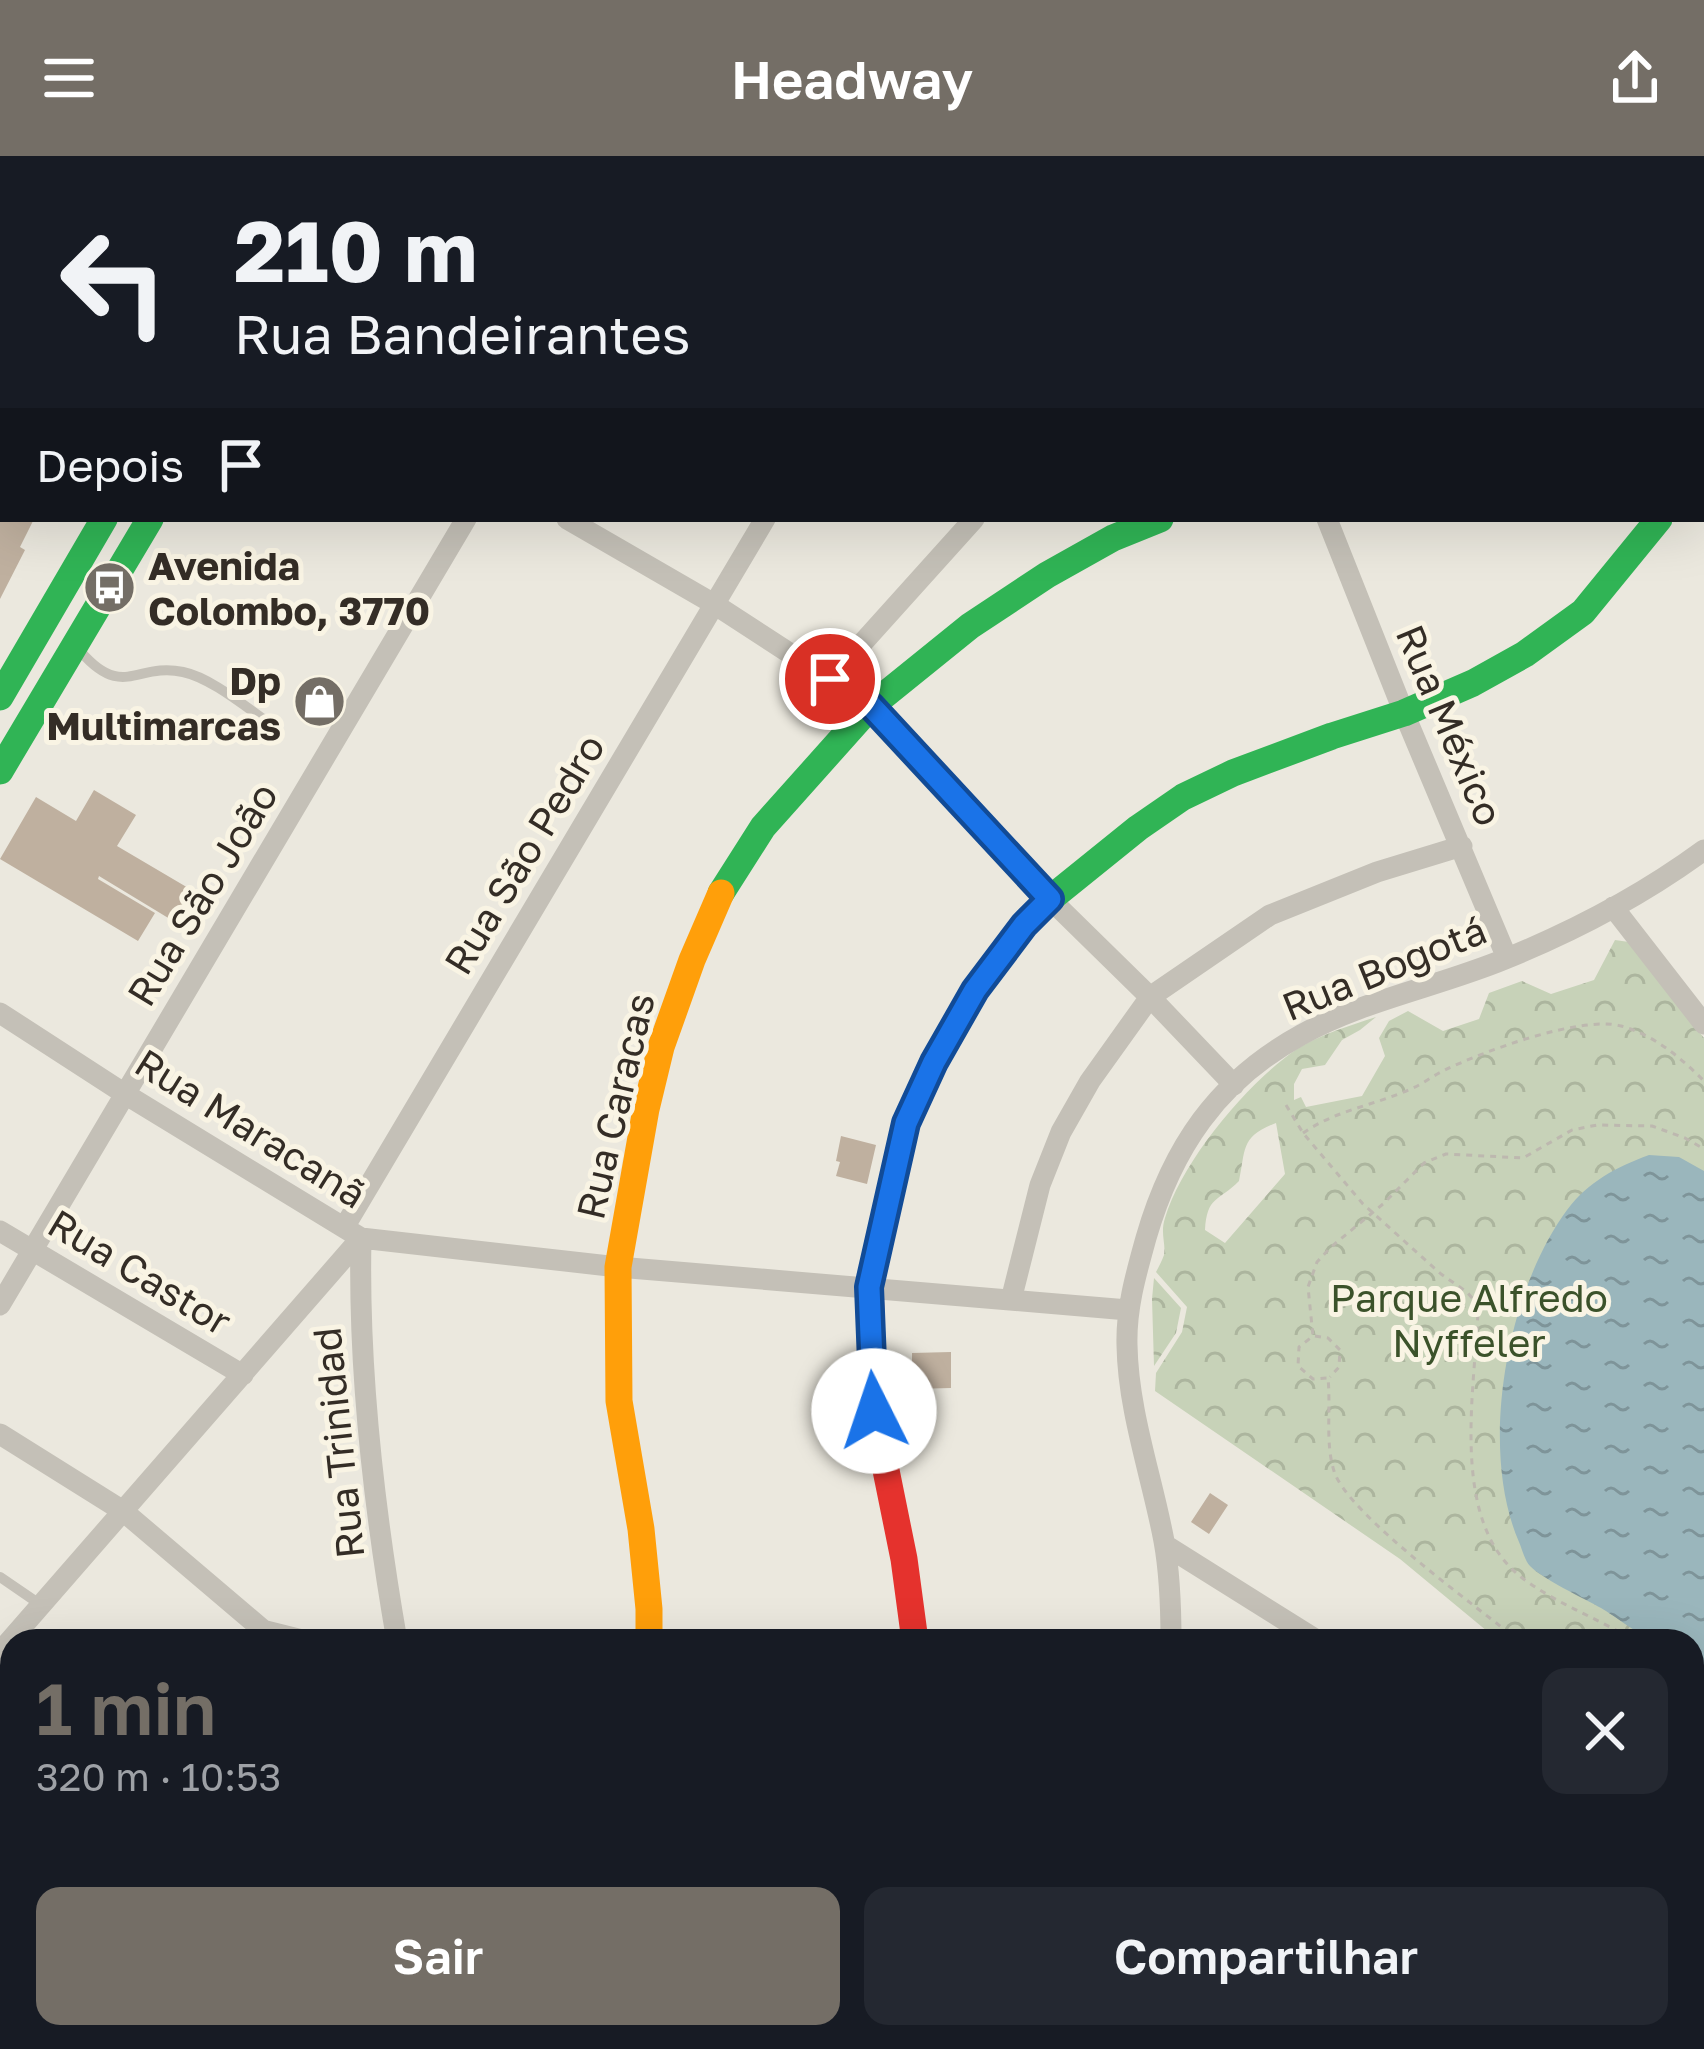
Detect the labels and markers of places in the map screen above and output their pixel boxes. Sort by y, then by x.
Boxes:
place label: Avenida Colombo, 3770 [148,542,430,634]
bus stop icon: Avenida Colombo, 3770 [81,559,137,615]
pin [779,628,881,730]
place label: Dp Multimarcas [46,657,281,749]
shop icon: Dp Multimarcas [292,674,348,730]

